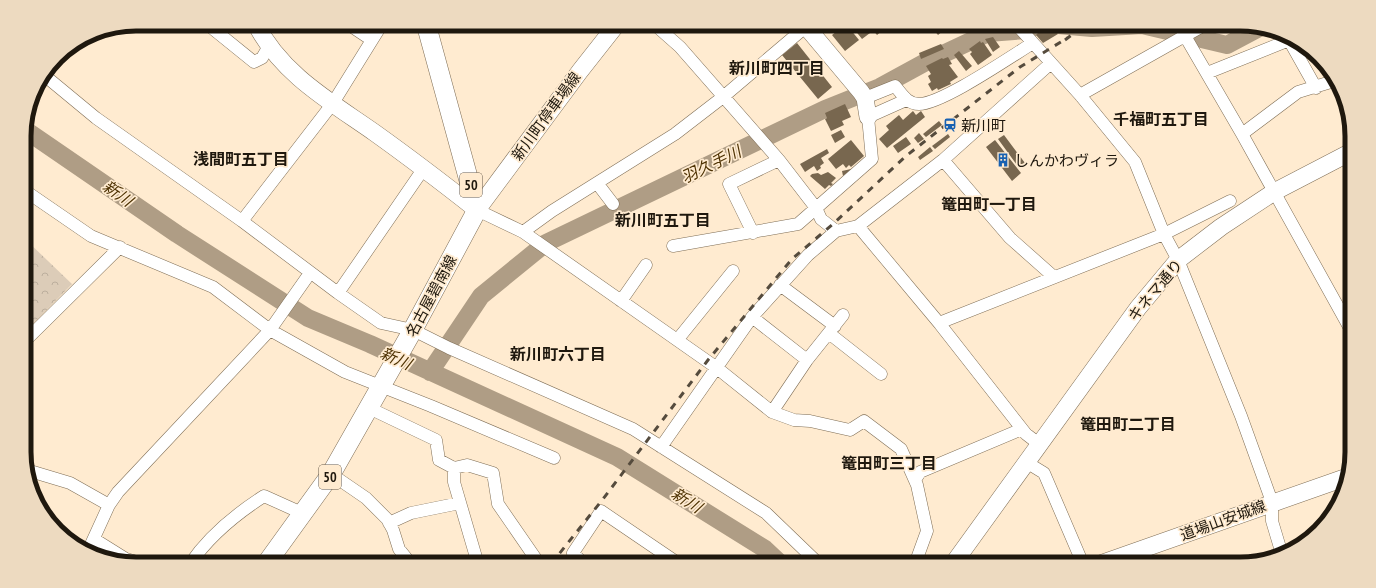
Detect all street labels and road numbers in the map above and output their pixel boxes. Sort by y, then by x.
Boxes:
street label: 新川町停車場線 [507,68,585,164]
road number: 50 [460,173,482,197]
street label: 名古屋碧南線 [401,252,461,340]
street label: キネマ通り [1124,255,1186,325]
road number: 50 [319,465,341,489]
street label: 道場山安城線 [1177,496,1269,544]

